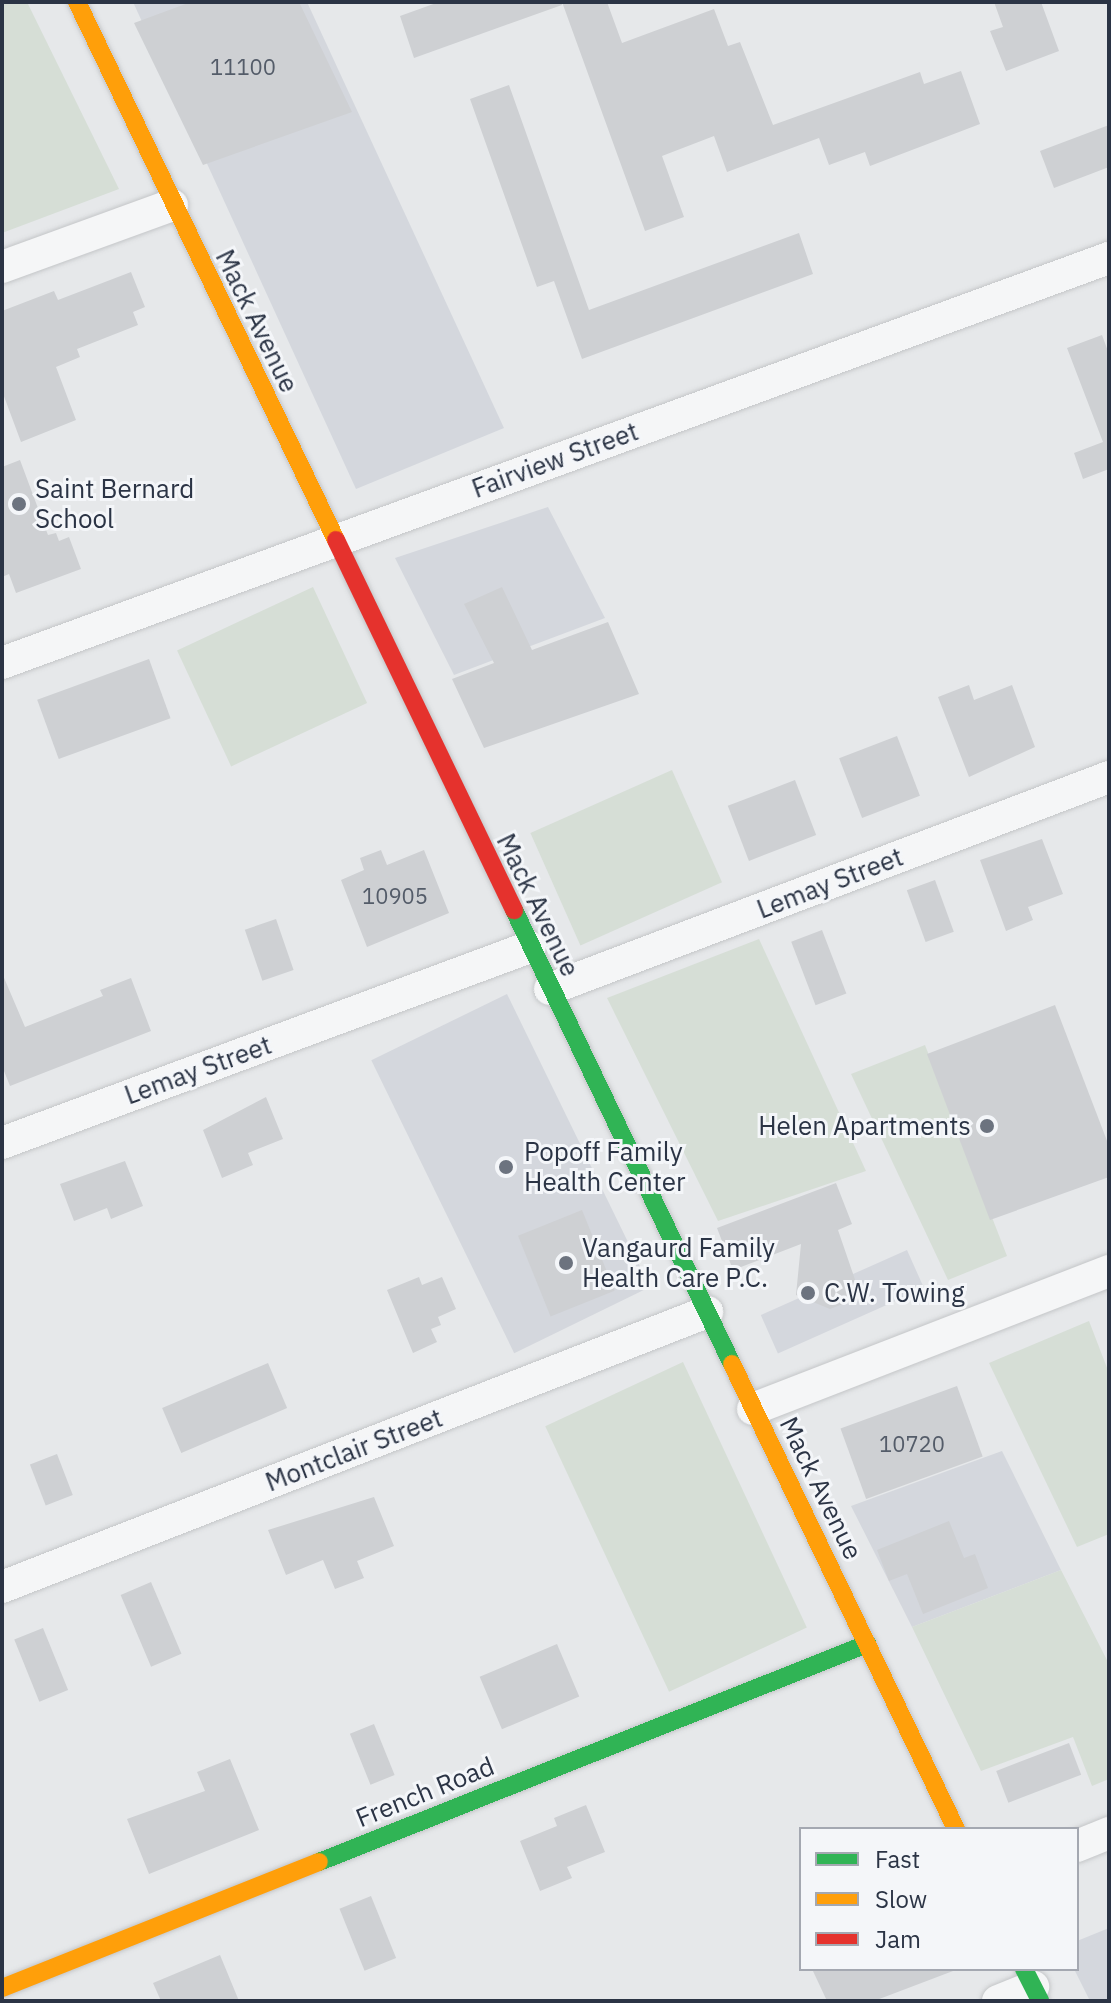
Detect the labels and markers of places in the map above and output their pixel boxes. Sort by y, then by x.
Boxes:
place label: Saint Bernard School [35,473,194,534]
marker: Saint Bernard School [10,495,28,513]
place label: Helen Apartments [758,1110,971,1142]
marker: Helen Apartments [978,1117,996,1135]
place label: Popoff Family Health Center [524,1136,686,1198]
marker: Popoff Family Health Center [495,1156,517,1178]
place label: Vangaurd Family Health Care P.C. [582,1232,775,1294]
marker: Vangaurd Family Health Care P.C. [557,1254,575,1272]
place label: C.W. Towing [824,1277,965,1309]
marker: C.W. Towing [799,1284,817,1302]

